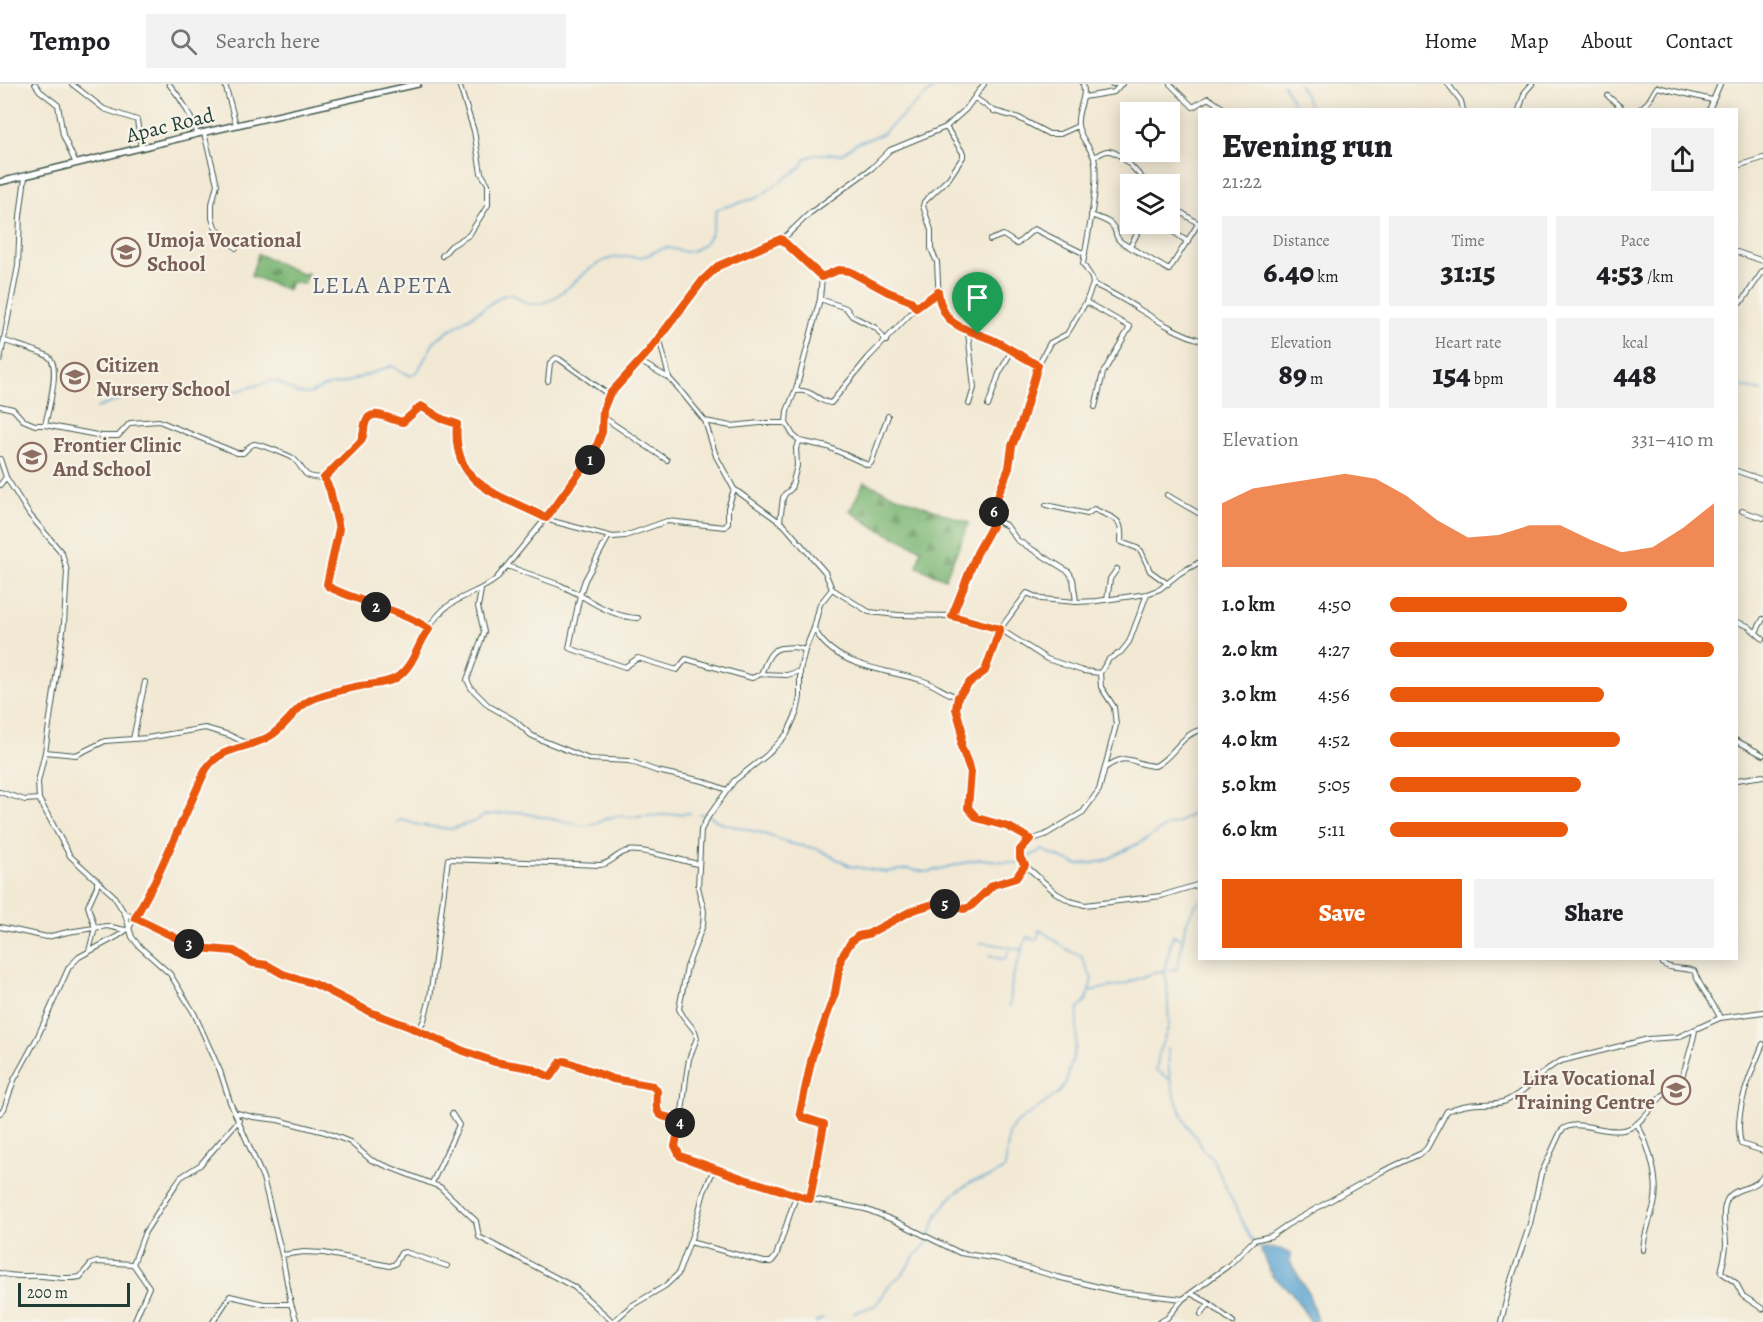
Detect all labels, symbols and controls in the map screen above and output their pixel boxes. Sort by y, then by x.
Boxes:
search box [146,14,566,68]
text: Tempo [30,22,110,60]
icon: search [167,25,200,58]
text: Search here [215,26,320,56]
text: Home [1424,27,1477,55]
text: Map [1510,27,1548,55]
text: About [1581,27,1633,55]
text: Contact [1666,27,1733,55]
street label: Apac Road [122,100,218,150]
map controls [1120,102,1180,234]
button: locate [1120,102,1180,162]
text: Evening run [1222,123,1393,168]
button: share [1651,128,1714,191]
text: 21:22 [1222,168,1262,195]
button: layers [1120,174,1180,234]
place label: Umoja Vocational School [147,226,302,278]
text: Distance [1272,230,1330,252]
text: Time [1451,230,1485,252]
text: Pace [1620,230,1650,252]
school or university icon: Umoja Vocational School [110,236,142,268]
text: 6.40 [1263,252,1314,292]
text: 31:15 [1441,252,1496,292]
text: 4:53 [1596,252,1644,292]
text: km [1314,266,1339,288]
text: /km [1644,266,1674,288]
district label: LELA APETA [312,269,452,301]
pin [952,272,1003,334]
icon: arrive [961,281,994,314]
text: Elevation [1270,332,1332,354]
text: Heart rate [1435,332,1501,354]
text: kcal [1622,332,1648,354]
place label: Citizen Nursery School [96,351,231,403]
text: 89 [1279,354,1307,394]
text: 154 [1432,354,1471,394]
text: 448 [1613,354,1657,394]
school or university icon: Citizen Nursery School [59,361,91,393]
text: m [1307,368,1323,390]
text: bpm [1471,368,1504,390]
text: Elevation [1222,426,1299,453]
text: 331–410 m [1631,426,1714,453]
place label: Frontier Clinic And School [52,431,182,483]
school or university icon: Frontier Clinic And School [16,441,48,473]
pin: 1 [575,445,605,475]
text: 1 [587,449,593,471]
pin: 6 [979,497,1009,527]
text: 6 [990,501,998,523]
text: 1.0 km [1222,591,1275,618]
text: 4:50 [1318,591,1351,618]
pin: 2 [361,592,391,622]
text: 2 [372,596,380,618]
text: 2.0 km [1222,636,1278,663]
text: 4:27 [1318,636,1350,663]
text: 3.0 km [1222,681,1277,708]
text: 4:56 [1318,681,1350,708]
text: 4.0 km [1222,726,1278,753]
text: 4:52 [1318,726,1350,753]
text: 5.0 km [1222,771,1277,798]
text: 5:05 [1318,771,1351,798]
text: 6.0 km [1222,816,1277,843]
text: 5:11 [1318,816,1345,843]
button: Save [1222,879,1462,948]
button: Share [1474,879,1714,948]
pin: 5 [930,889,960,919]
text: 5 [942,893,948,915]
pin: 3 [174,929,204,959]
text: 3 [186,933,192,955]
place label: Lira Vocational Training Centre [1515,1064,1655,1116]
school or university icon: Lira Vocational Training Centre [1660,1074,1692,1106]
pin: 4 [665,1108,695,1138]
text: 4 [676,1112,684,1134]
scale bar [18,1280,130,1308]
text: 200 m [27,1282,68,1304]

